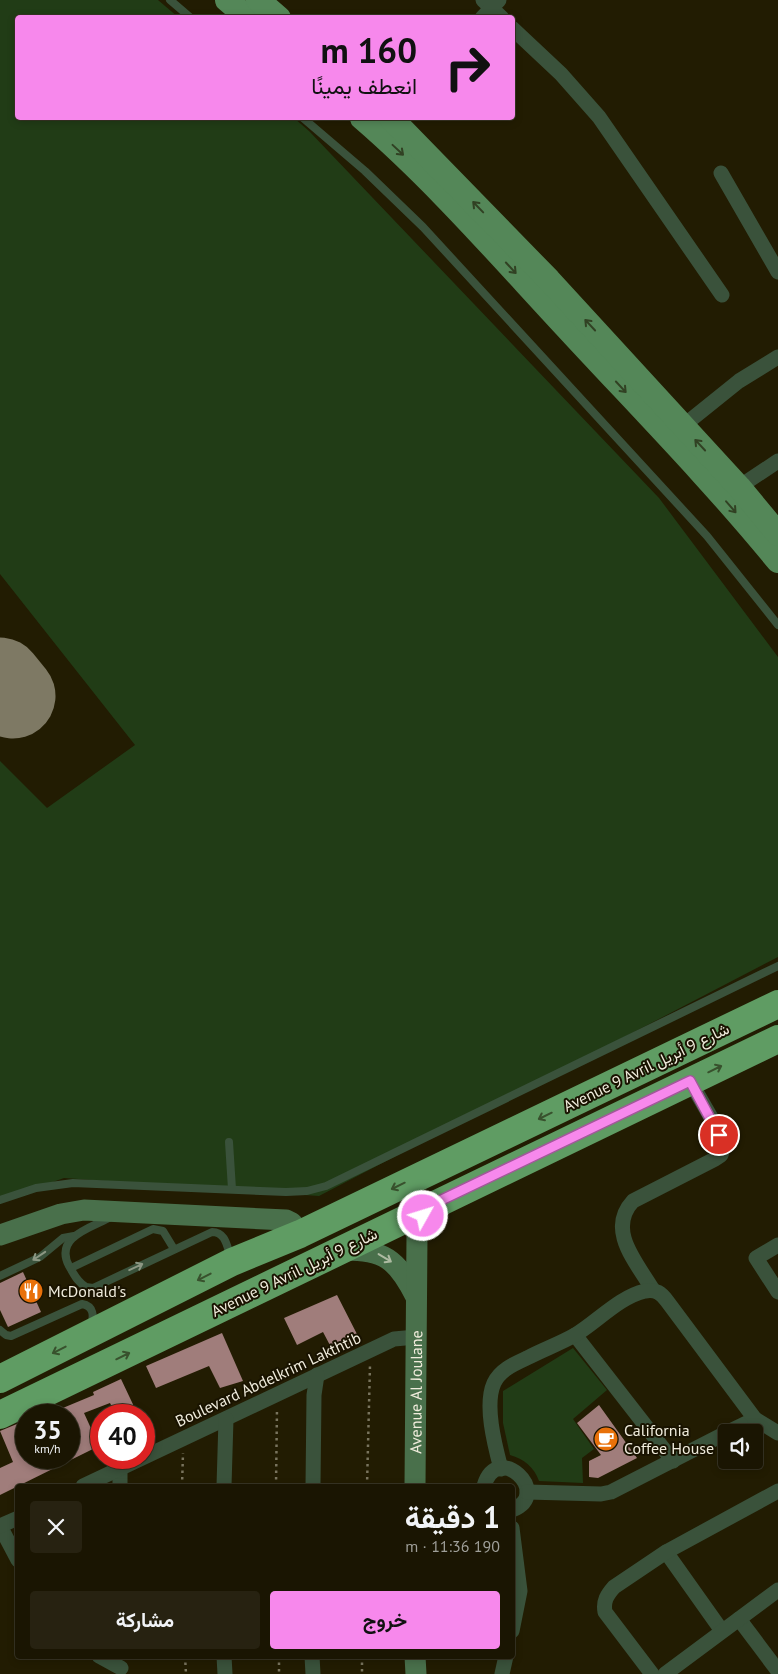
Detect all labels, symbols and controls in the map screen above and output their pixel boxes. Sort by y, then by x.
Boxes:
text: 160 m [320,27,417,73]
icon: right [435,35,500,100]
text: انعطف يمينًا [311,72,417,100]
one-way arrow [392,144,405,156]
one-way arrow [472,201,484,214]
one-way arrow [505,261,517,274]
one-way arrow [584,319,596,332]
one-way arrow [615,380,627,393]
one-way arrow [694,438,706,451]
one-way arrow [725,500,737,513]
street label: Avenue 9 Avril شارع 9 أبريل [560,1018,733,1118]
one-way arrow [707,1064,722,1073]
one-way arrow [538,1112,553,1121]
pin [698,1114,740,1156]
icon: arrive [705,1121,733,1149]
one-way arrow [391,1182,406,1192]
position arrow [396,1189,448,1241]
street label: Avenue 9 Avril شارع 9 أبريل [208,1223,381,1323]
one-way arrow [32,1251,46,1261]
one-way arrow [378,1254,392,1264]
one-way arrow [128,1262,143,1271]
one-way arrow [196,1272,211,1282]
restaurant icon: McDonald's [18,1278,44,1304]
place label: McDonald's [48,1281,126,1301]
street label: Boulevard Abdelkrim Lakthtib [172,1327,364,1431]
street label: Avenue Al Joulane [405,1330,426,1454]
one-way arrow [51,1345,66,1355]
one-way arrow [115,1351,130,1360]
speed limit sign: 40 [90,1404,155,1469]
text: 35 [33,1414,62,1446]
place label: California Coffee House [624,1420,714,1458]
map controls [718,1424,763,1469]
button: sound [718,1424,763,1469]
cafe icon: California Coffee House [593,1426,619,1452]
text: km/h [34,1441,61,1456]
text: 1 دقيقة [405,1497,500,1536]
button: close [30,1501,82,1553]
text: 190 m · 11:36 [405,1536,500,1556]
button: مشاركة [30,1591,260,1649]
button: خروج [270,1591,500,1649]

